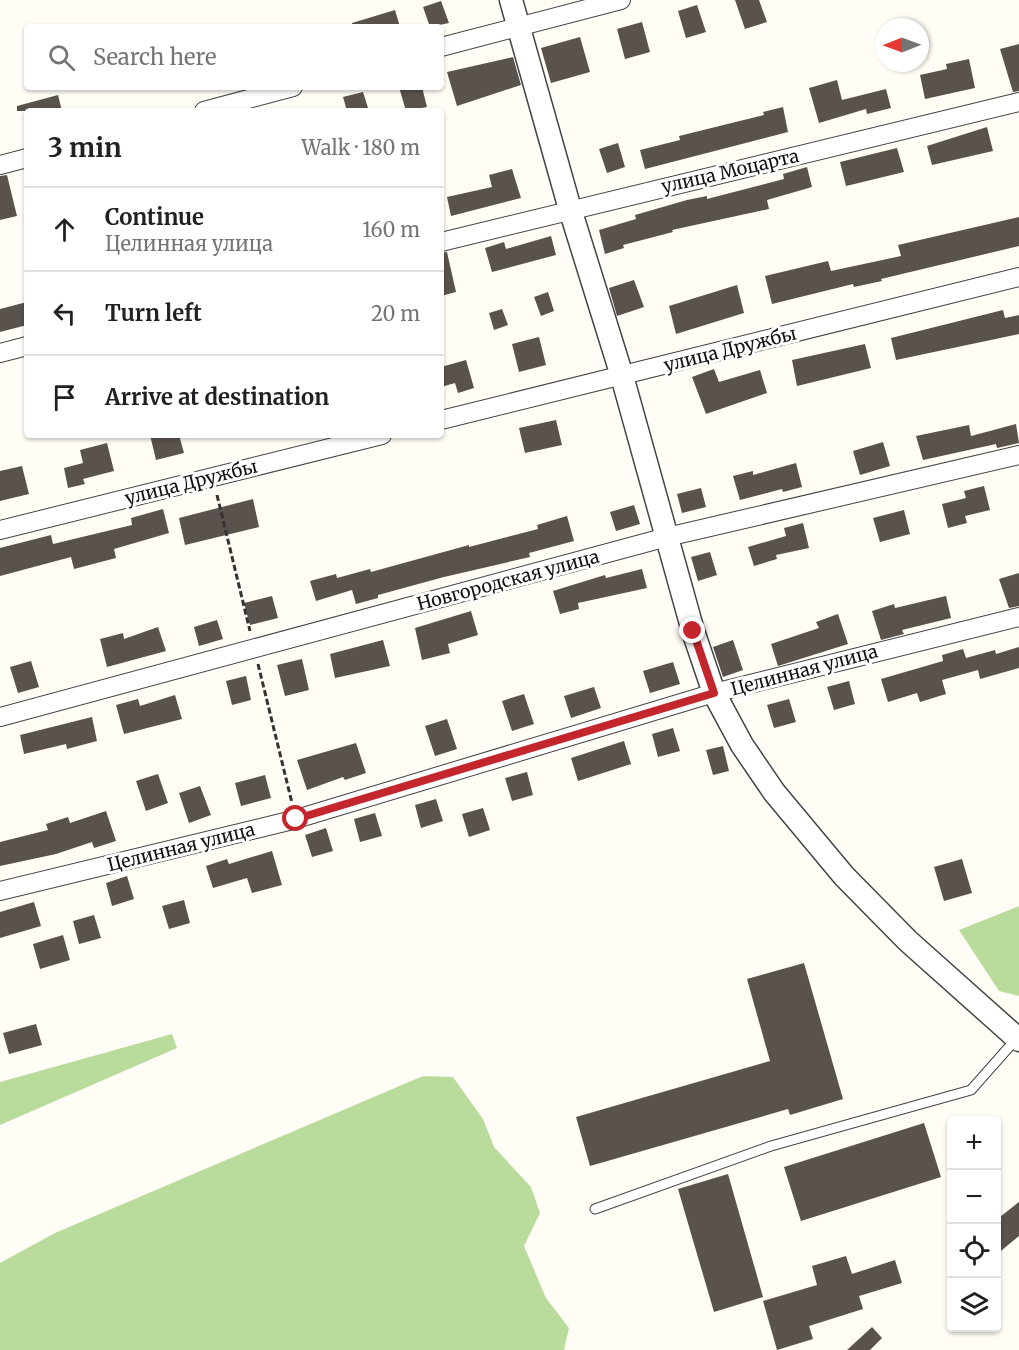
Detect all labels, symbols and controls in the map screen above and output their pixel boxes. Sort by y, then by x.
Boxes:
north arrow [875,18,929,72]
search box [24,24,444,90]
icon: search [45,41,78,74]
text: Search here [93,43,216,71]
text: 3 min [48,131,122,164]
text: Walk · 180 m [302,135,420,160]
street label: улица Моцарта [659,144,801,198]
text: Continue [105,203,204,231]
icon: ahead [48,213,81,246]
text: 160 m [362,217,420,242]
text: Целинная улица [105,231,273,256]
icon: left [48,297,81,330]
text: Turn left [105,299,202,327]
text: 20 m [371,301,420,326]
street label: улица Дружбы [661,321,799,377]
icon: arrive [48,381,81,414]
text: Arrive at destination [105,383,329,411]
street label: улица Дружбы [122,454,260,510]
street label: Новгородская улица [414,545,602,615]
route end [679,617,705,643]
street label: Целинная улица [728,639,880,701]
route start [282,805,308,831]
street label: Целинная улица [105,817,257,876]
map controls [947,1116,1001,1332]
button: + [947,1116,1001,1170]
button: − [947,1170,1001,1224]
button: locate [947,1224,1001,1278]
button: layers [947,1278,1001,1332]

